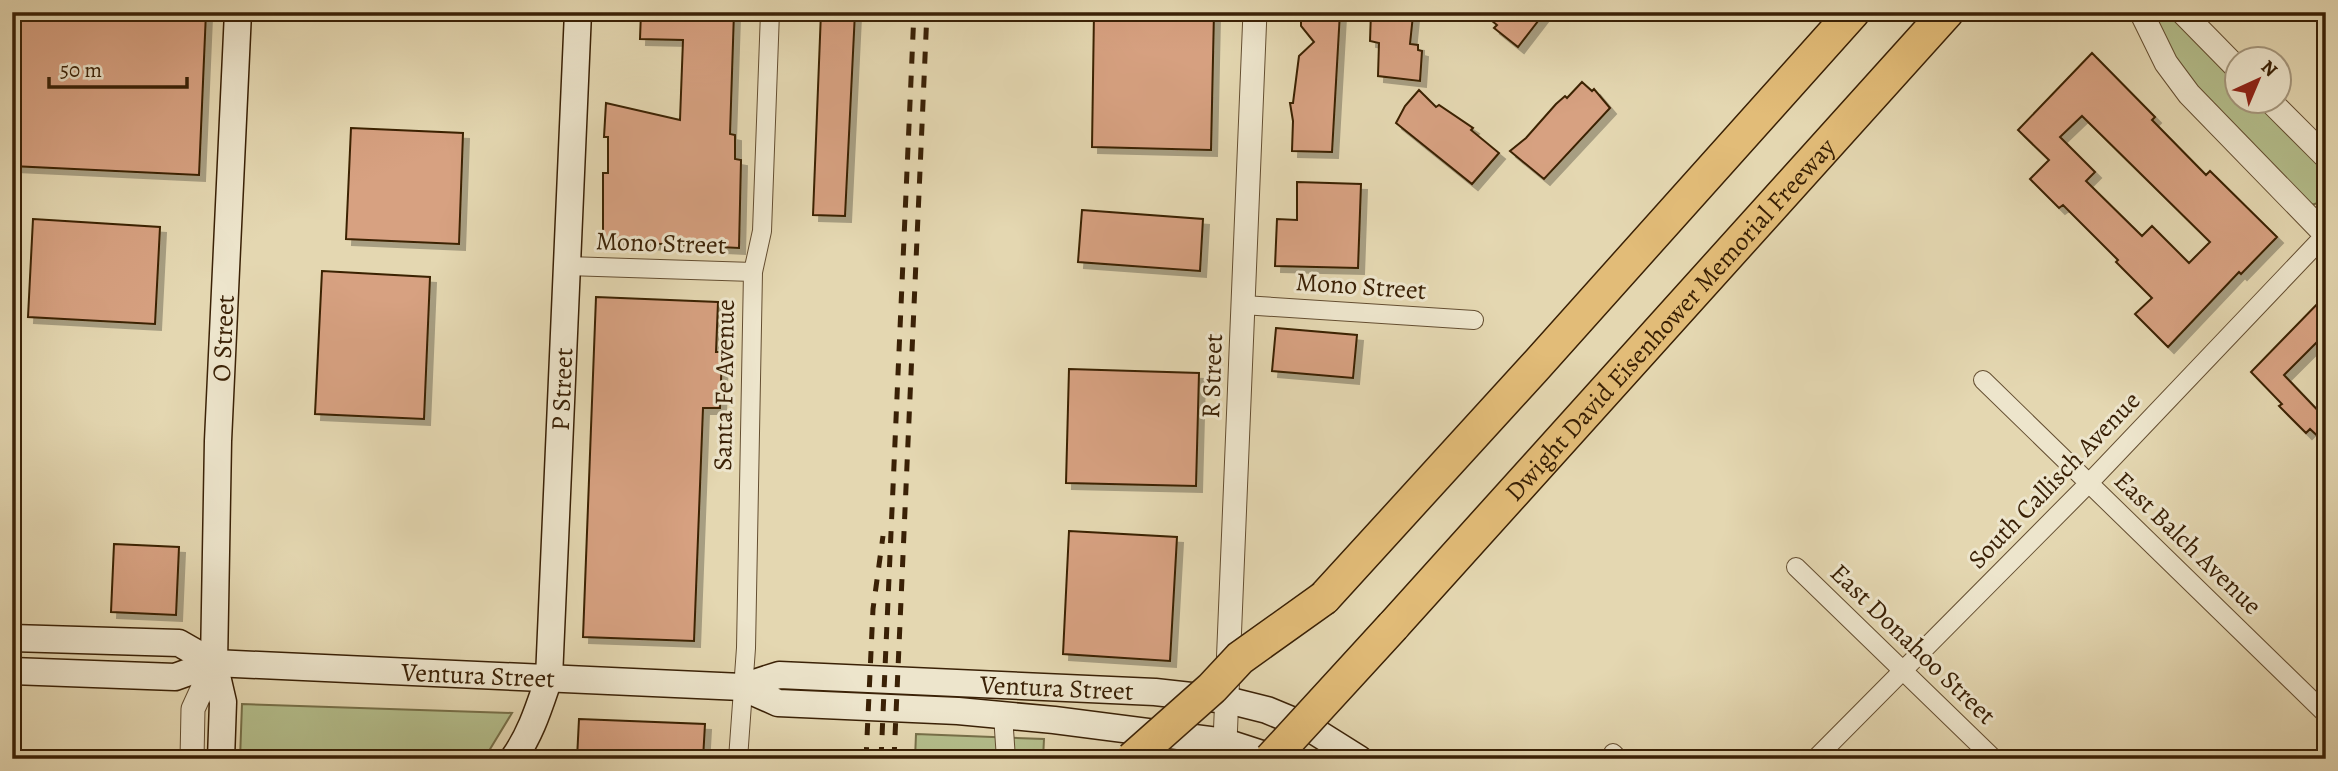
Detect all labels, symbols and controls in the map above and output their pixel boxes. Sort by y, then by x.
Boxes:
scale bar [49,46,187,90]
north arrow [2222,46,2292,116]
text: N [2255,54,2283,83]
text: 50 m [60,56,102,84]
street label: Dwight David Eisenhower Memorial Freeway [1497,130,1843,509]
street label: Mono Street [595,223,727,263]
street label: Mono Street [1295,264,1428,308]
street label: O Street [203,293,242,383]
street label: Santa Fe Avenue [705,299,743,471]
street label: R Street [1193,333,1231,419]
street label: P Street [542,346,581,432]
street label: South Callisch Avenue [1960,384,2148,576]
street label: East Balch Avenue [2107,464,2269,622]
street label: East Donahoo Street [1823,556,2004,732]
street label: Ventura Street [400,654,556,696]
street label: Ventura Street [978,667,1135,709]

